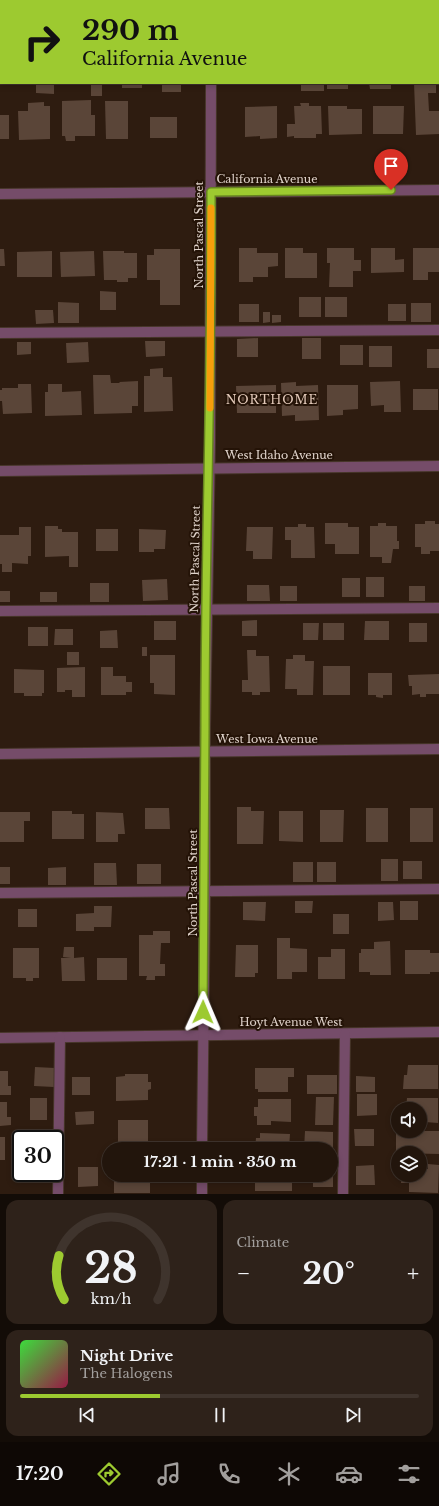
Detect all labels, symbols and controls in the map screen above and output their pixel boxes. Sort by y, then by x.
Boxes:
text: 290 m [82,13,179,48]
icon: right [16,16,68,68]
text: California Avenue [82,48,247,70]
pin [374,149,408,190]
icon: arrive [380,155,402,177]
street label: California Avenue [217,172,318,186]
street label: North Pascal Street [192,181,206,289]
district label: NORTHOME [226,392,318,407]
street label: West Idaho Avenue [224,448,333,462]
street label: North Pascal Street [187,504,203,613]
street label: West Iowa Avenue [215,732,318,746]
street label: North Pascal Street [186,829,200,937]
position arrow [182,991,224,1033]
street label: Hoyt Avenue West [240,1015,343,1029]
map controls [391,1102,427,1182]
button: sound [391,1102,427,1138]
speed limit sign: 30 [12,1130,64,1182]
button: layers [391,1146,427,1182]
text: 17:21 · 1 min · 350 m [143,1152,297,1171]
text: Climate [237,1234,289,1251]
text: 28 [84,1243,138,1294]
text: 20° [303,1255,355,1292]
text: − [237,1260,250,1287]
text: + [407,1260,419,1287]
text: km/h [91,1290,132,1308]
text: Night Drive [80,1346,173,1365]
text: The Halogens [80,1365,173,1382]
icon: previous [76,1404,98,1426]
icon: pause [209,1404,231,1426]
icon: next [342,1404,364,1426]
icon: directions [95,1460,123,1488]
icon: music [155,1460,183,1488]
icon: phone [215,1460,243,1488]
icon: climate [275,1460,303,1488]
icon: car [335,1460,363,1488]
icon: filters [395,1460,423,1488]
text: 17:20 [16,1463,64,1485]

